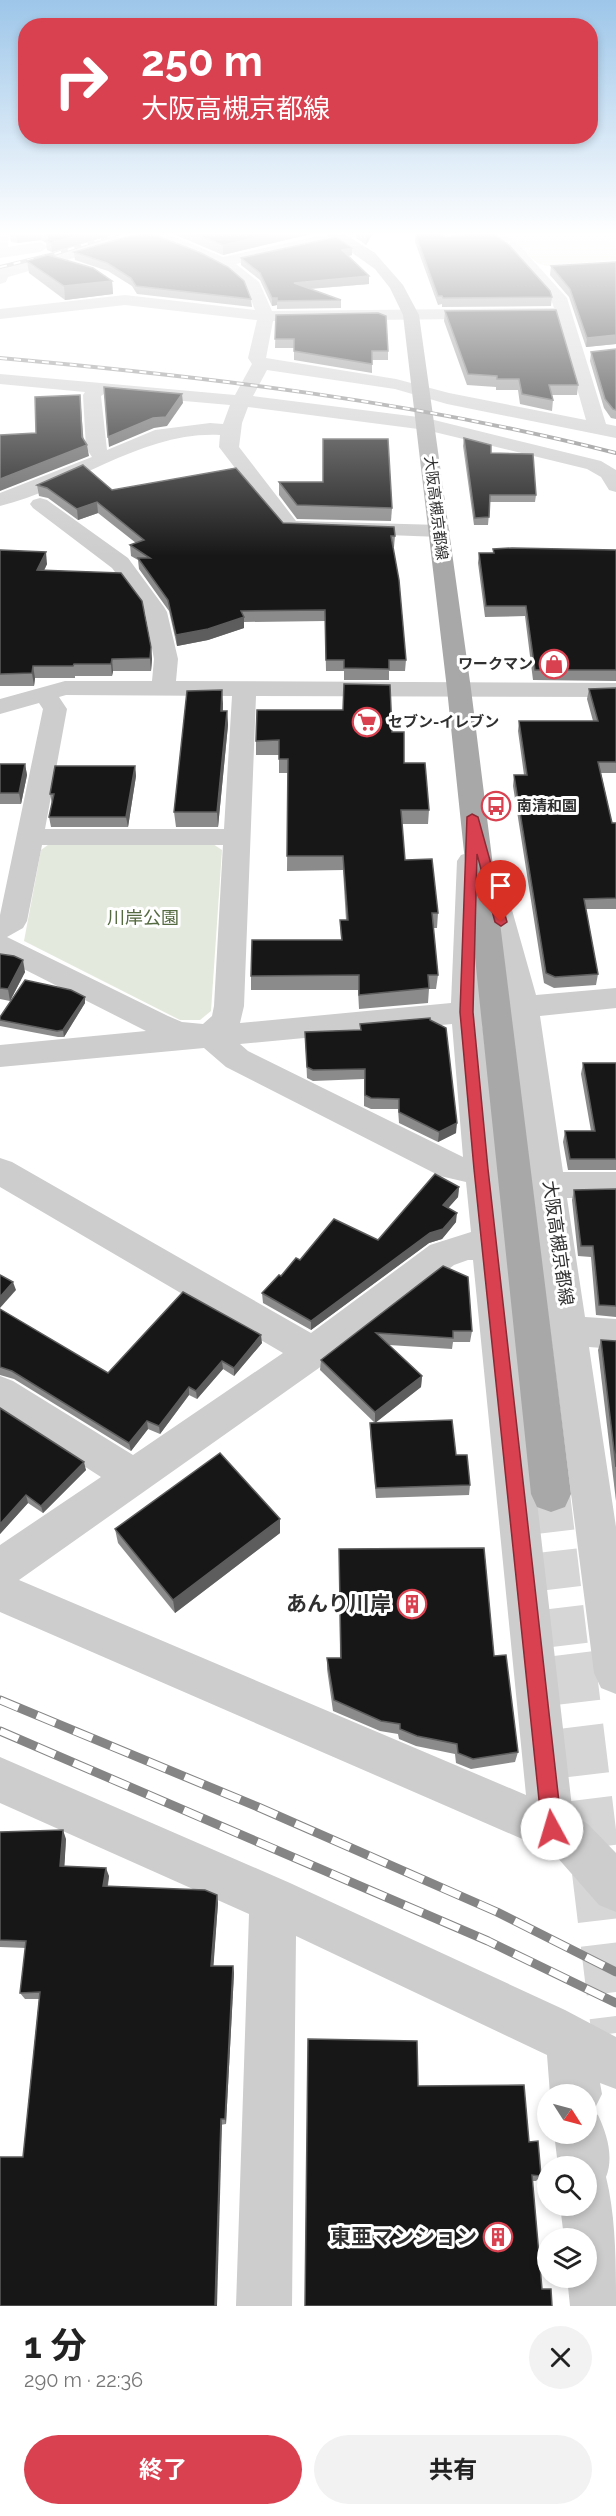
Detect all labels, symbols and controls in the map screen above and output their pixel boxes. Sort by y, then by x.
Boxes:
text: 250 m [141,37,263,86]
icon: right [42,42,120,120]
text: 大阪高槻京都線 [141,93,330,124]
street label: 大阪高槻京都線 [421,455,451,561]
shop icon: ワークマン [538,648,570,680]
place label: ワークマン [458,655,533,673]
supermarket icon: セブン-イレブン [351,706,383,738]
place label: セブン-イレブン [388,713,499,731]
bus stop icon: 南清和園 [480,790,512,822]
place label: 南清和園 [517,797,577,815]
pin [475,860,526,922]
icon: arrive [484,869,517,902]
park label: 川岸公園 [107,907,179,928]
street label: 大阪高槻京都線 [539,1179,578,1307]
building icon: あんり川岸 [396,1588,428,1620]
place label: あんり川岸 [286,1591,391,1616]
position arrow [520,1797,584,1861]
north arrow [537,2084,597,2144]
map controls [537,2084,597,2288]
button: search [537,2156,597,2216]
building icon: 東亜マンション [482,2221,514,2253]
place label: 東亜マンション [330,2224,477,2249]
button: layers [537,2228,597,2288]
text: 1 分 [24,2324,86,2366]
button: close [529,2326,592,2389]
text: 290 m · 22:36 [24,2368,143,2392]
button: 終了 [24,2435,302,2504]
button: 共有 [314,2435,592,2504]

